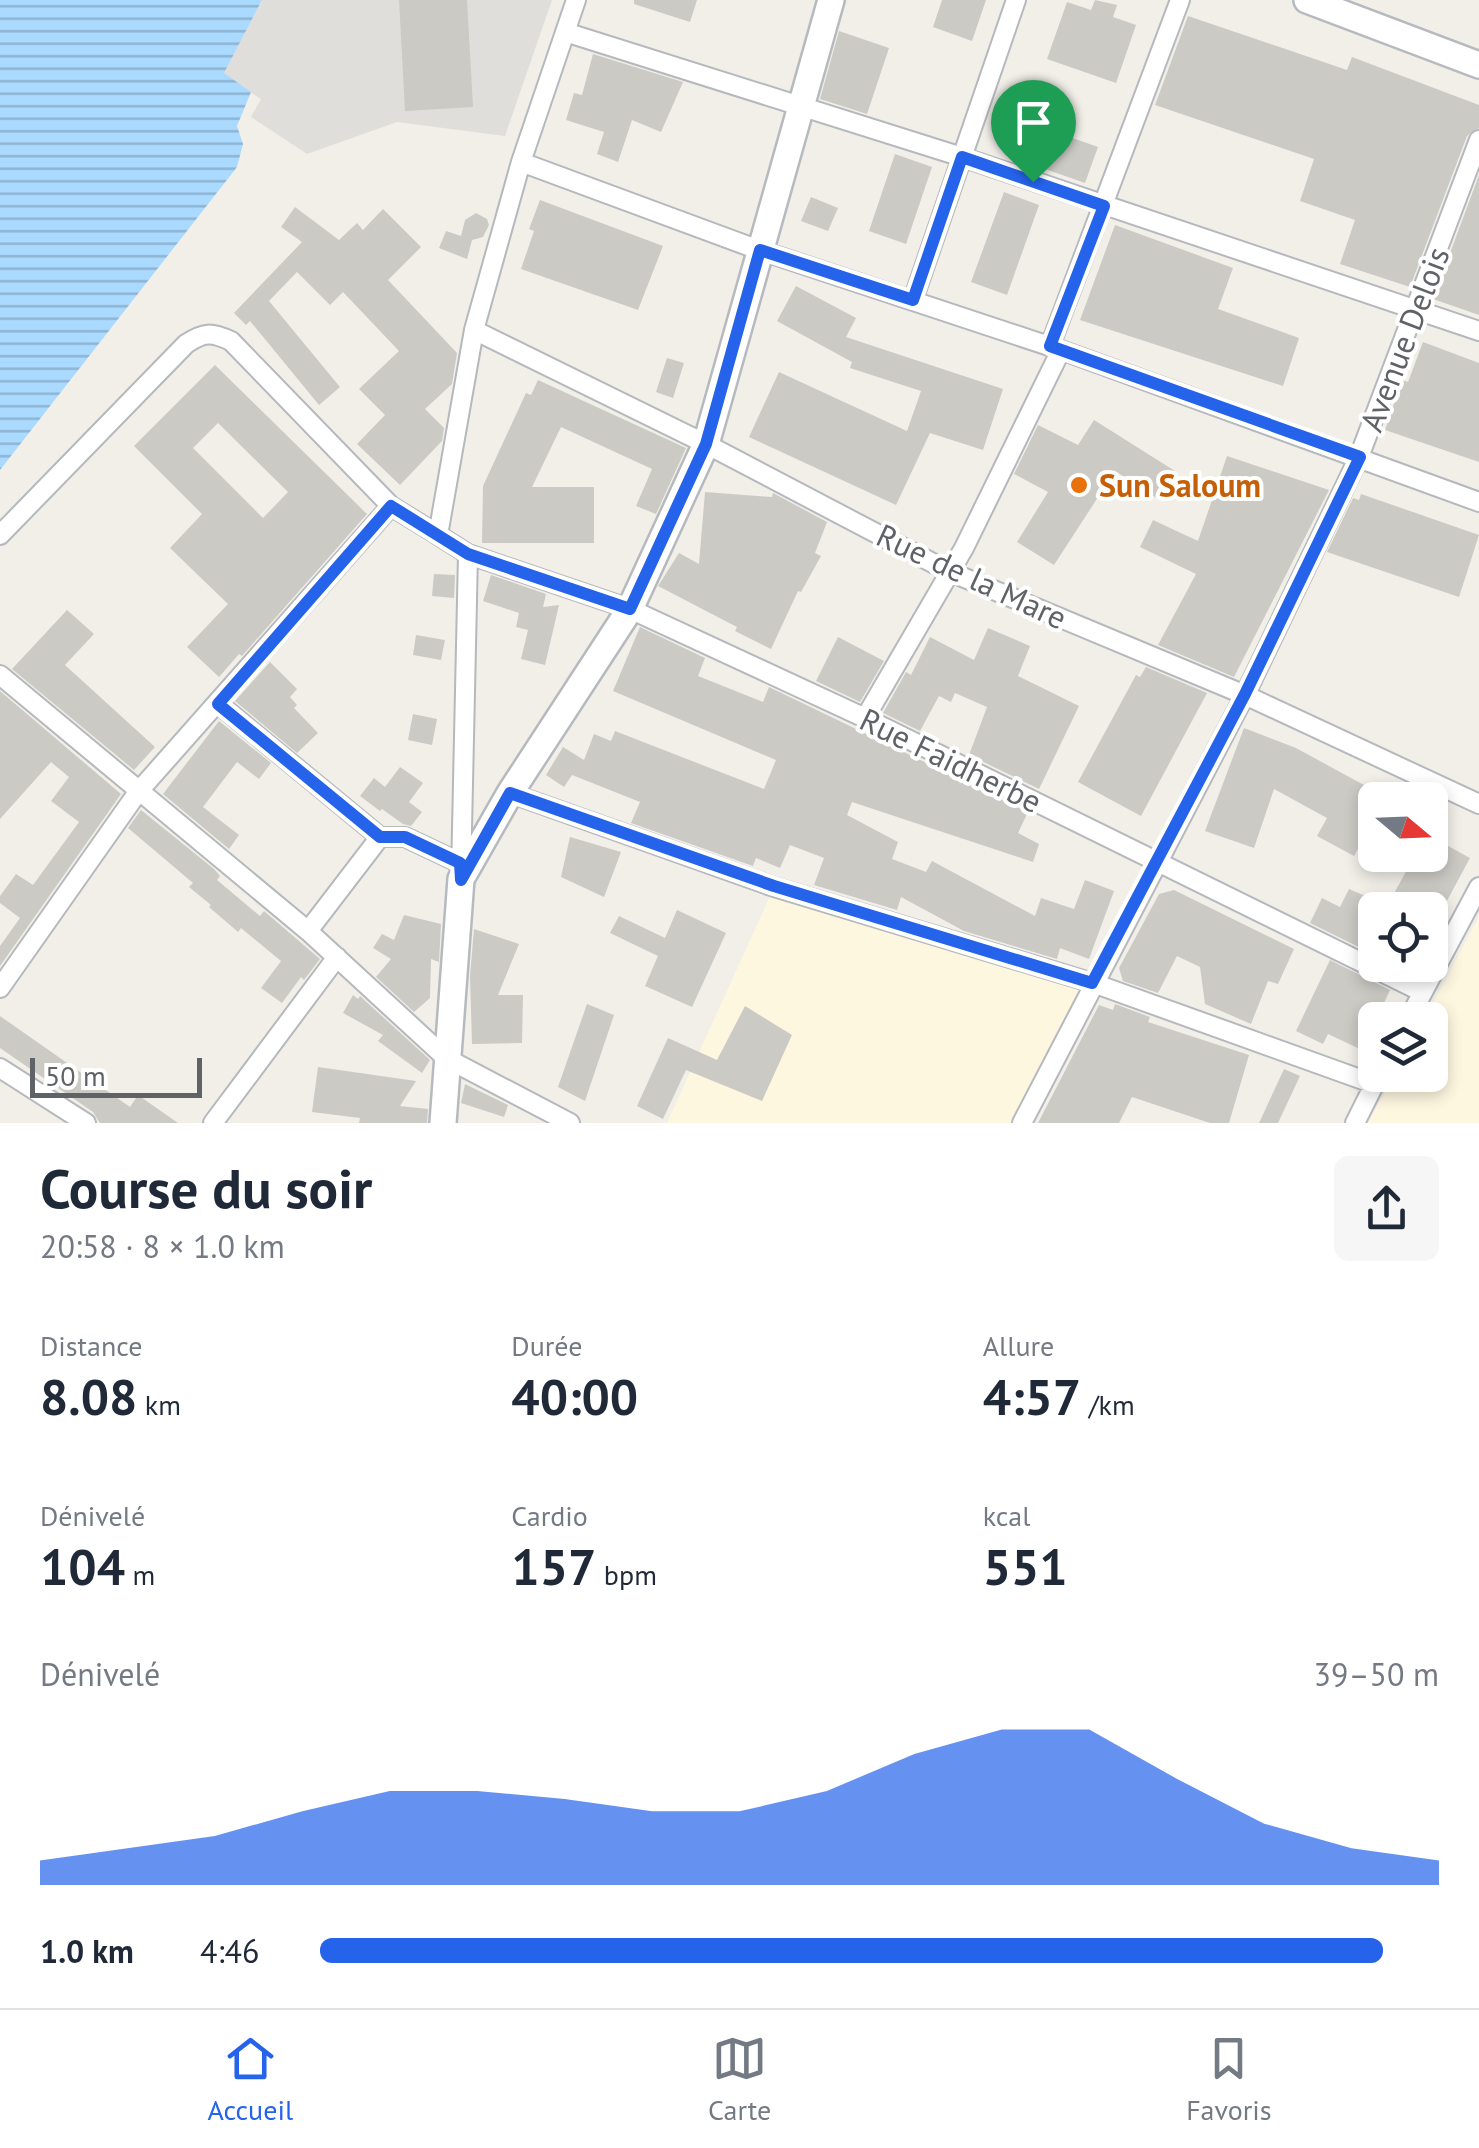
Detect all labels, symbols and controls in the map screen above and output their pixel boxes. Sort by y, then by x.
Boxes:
pin [991,80,1076,183]
icon: arrive [1006,95,1061,150]
street label: Avenue Delois [1350,241,1458,437]
place label: Sun Saloum [1099,464,1261,506]
marker: Sun Saloum [1068,474,1090,496]
street label: Rue de la Mare [870,514,1074,638]
street label: Rue Faidherbe [853,698,1049,822]
north arrow [1358,782,1448,872]
map controls [1358,782,1448,1092]
button: locate [1358,892,1448,982]
button: layers [1358,1002,1448,1092]
scale bar [30,1053,202,1098]
text: 50 m [45,1057,106,1094]
text: Course du soir [40,1152,372,1223]
button: share [1334,1156,1439,1261]
text: 20:58 · 8 × 1.0 km [40,1225,285,1267]
text: Distance [40,1327,143,1364]
text: Durée [511,1327,582,1364]
text: Allure [983,1327,1054,1364]
text: 8.08 [40,1364,137,1429]
text: 40:00 [511,1364,638,1429]
text: 4:57 [983,1364,1081,1429]
text: km [137,1386,181,1423]
text: /km [1081,1386,1135,1423]
text: Dénivelé [40,1497,145,1534]
text: Cardio [511,1497,588,1534]
text: kcal [983,1497,1030,1534]
text: 104 [40,1534,125,1599]
text: 157 [511,1534,596,1599]
text: 551 [983,1534,1068,1599]
text: m [125,1556,155,1593]
text: bpm [596,1556,657,1593]
text: Dénivelé [40,1653,160,1695]
text: 39–50 m [1314,1653,1439,1695]
text: 1.0 km [40,1930,134,1972]
text: 4:46 [200,1930,259,1972]
tab: Accueil [207,2031,293,2128]
tab: Carte [708,2031,771,2128]
tab: Favoris [1186,2031,1272,2128]

